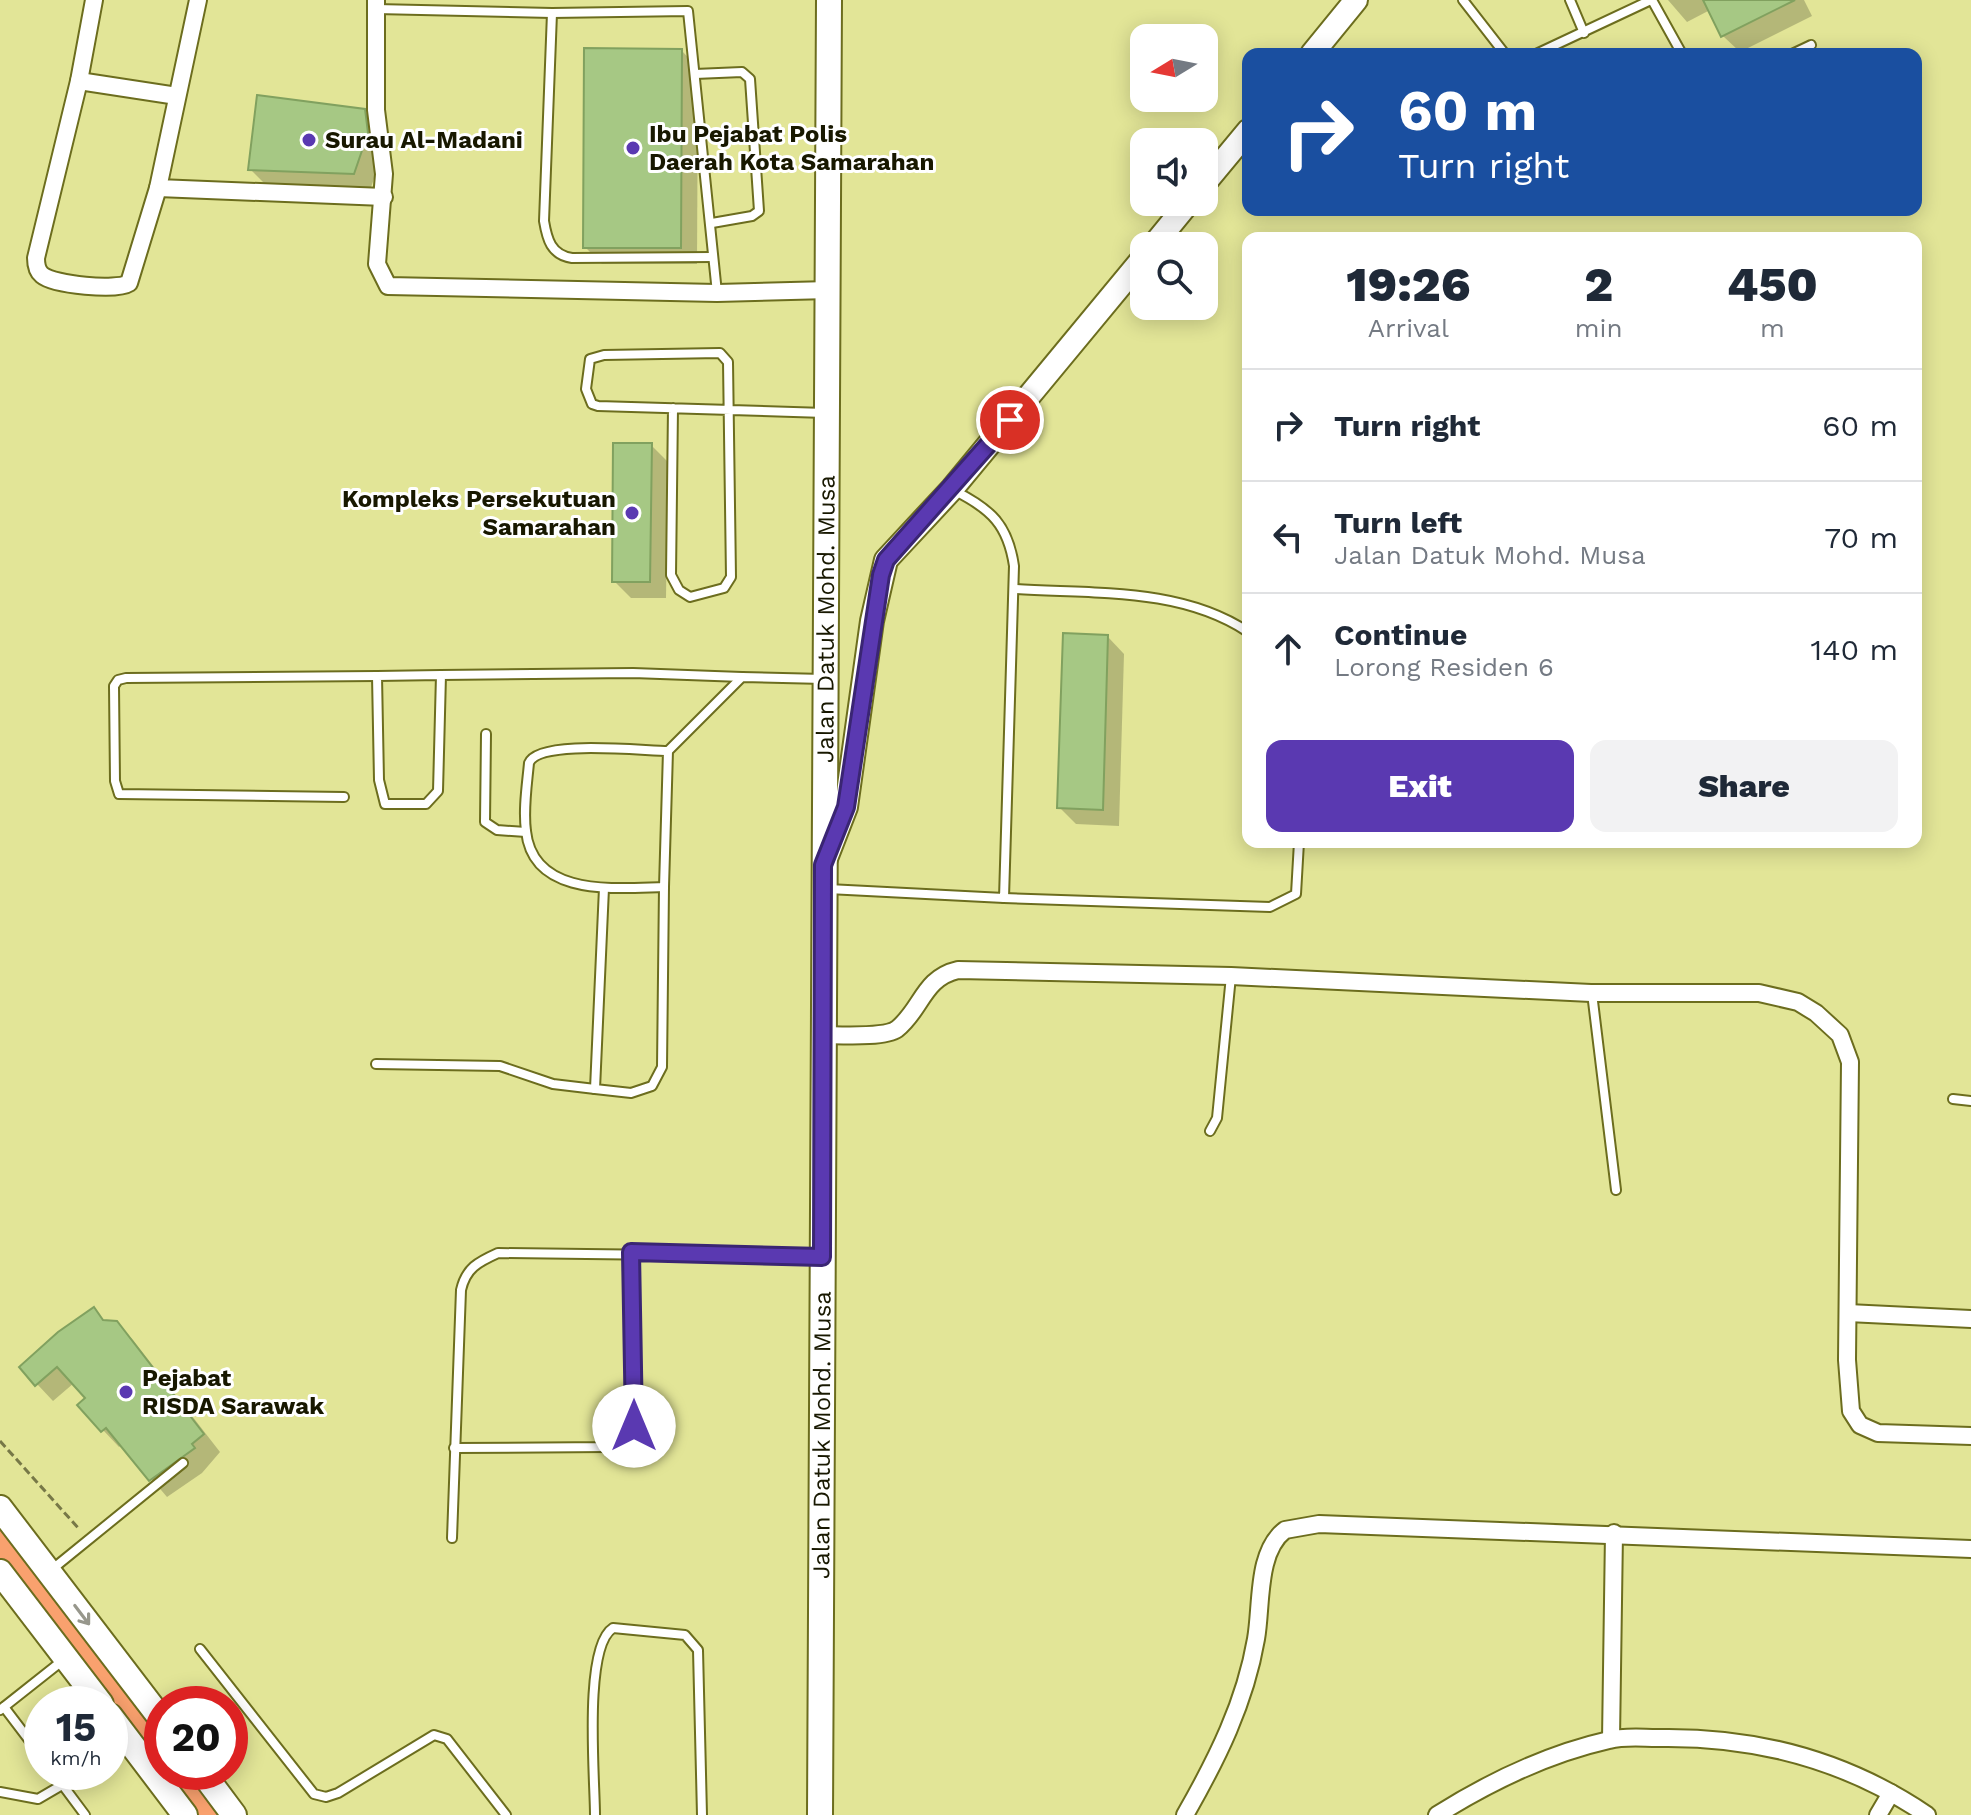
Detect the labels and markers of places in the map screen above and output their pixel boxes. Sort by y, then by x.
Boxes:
place label: Ibu Pejabat Polis Daerah Kota Samarahan [649,120,934,176]
place label: Surau Al-Madani [325,126,523,154]
marker: Surau Al-Madani [300,131,318,149]
marker: Ibu Pejabat Polis Daerah Kota Samarahan [624,139,642,157]
pin [976,386,1044,454]
place label: Kompleks Persekutuan Samarahan [342,485,616,541]
marker: Kompleks Persekutuan Samarahan [623,504,641,522]
place label: Pejabat RISDA Sarawak [142,1364,324,1420]
marker: Pejabat RISDA Sarawak [117,1383,135,1401]

